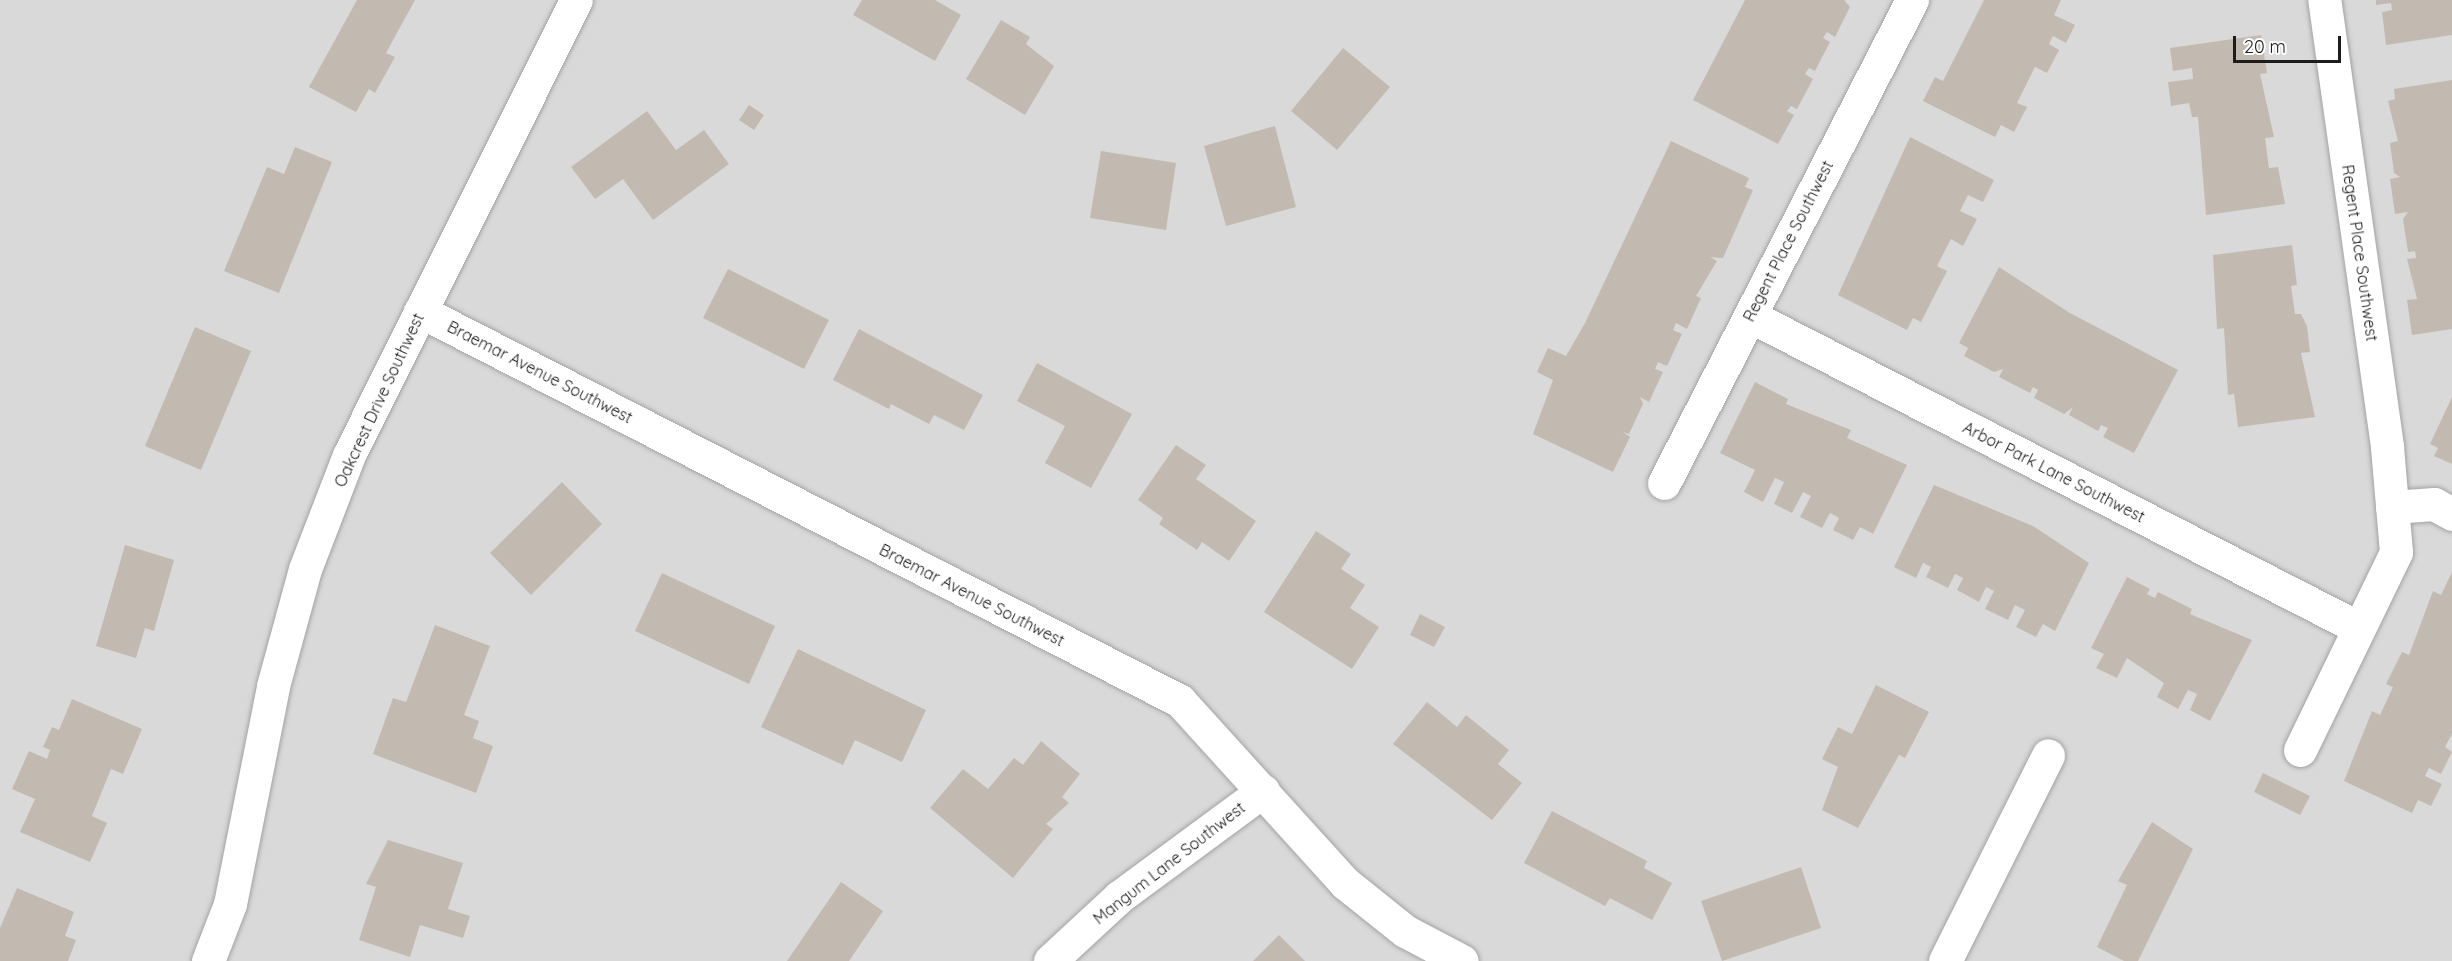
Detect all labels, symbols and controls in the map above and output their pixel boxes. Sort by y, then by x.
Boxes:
scale bar [2236,24,2344,62]
text: 20 m [2244,35,2286,58]
street label: Regent Place Southwest [1739,157,1837,325]
street label: Regent Place Southwest [2338,163,2382,343]
street label: Oakcrest Drive Southwest [330,310,428,490]
street label: Braemar Avenue Southwest [444,317,636,427]
street label: Arbor Park Lane Southwest [1960,418,2148,526]
street label: Braemar Avenue Southwest [876,540,1068,650]
street label: Mangum Lane Southwest [1089,798,1249,928]

